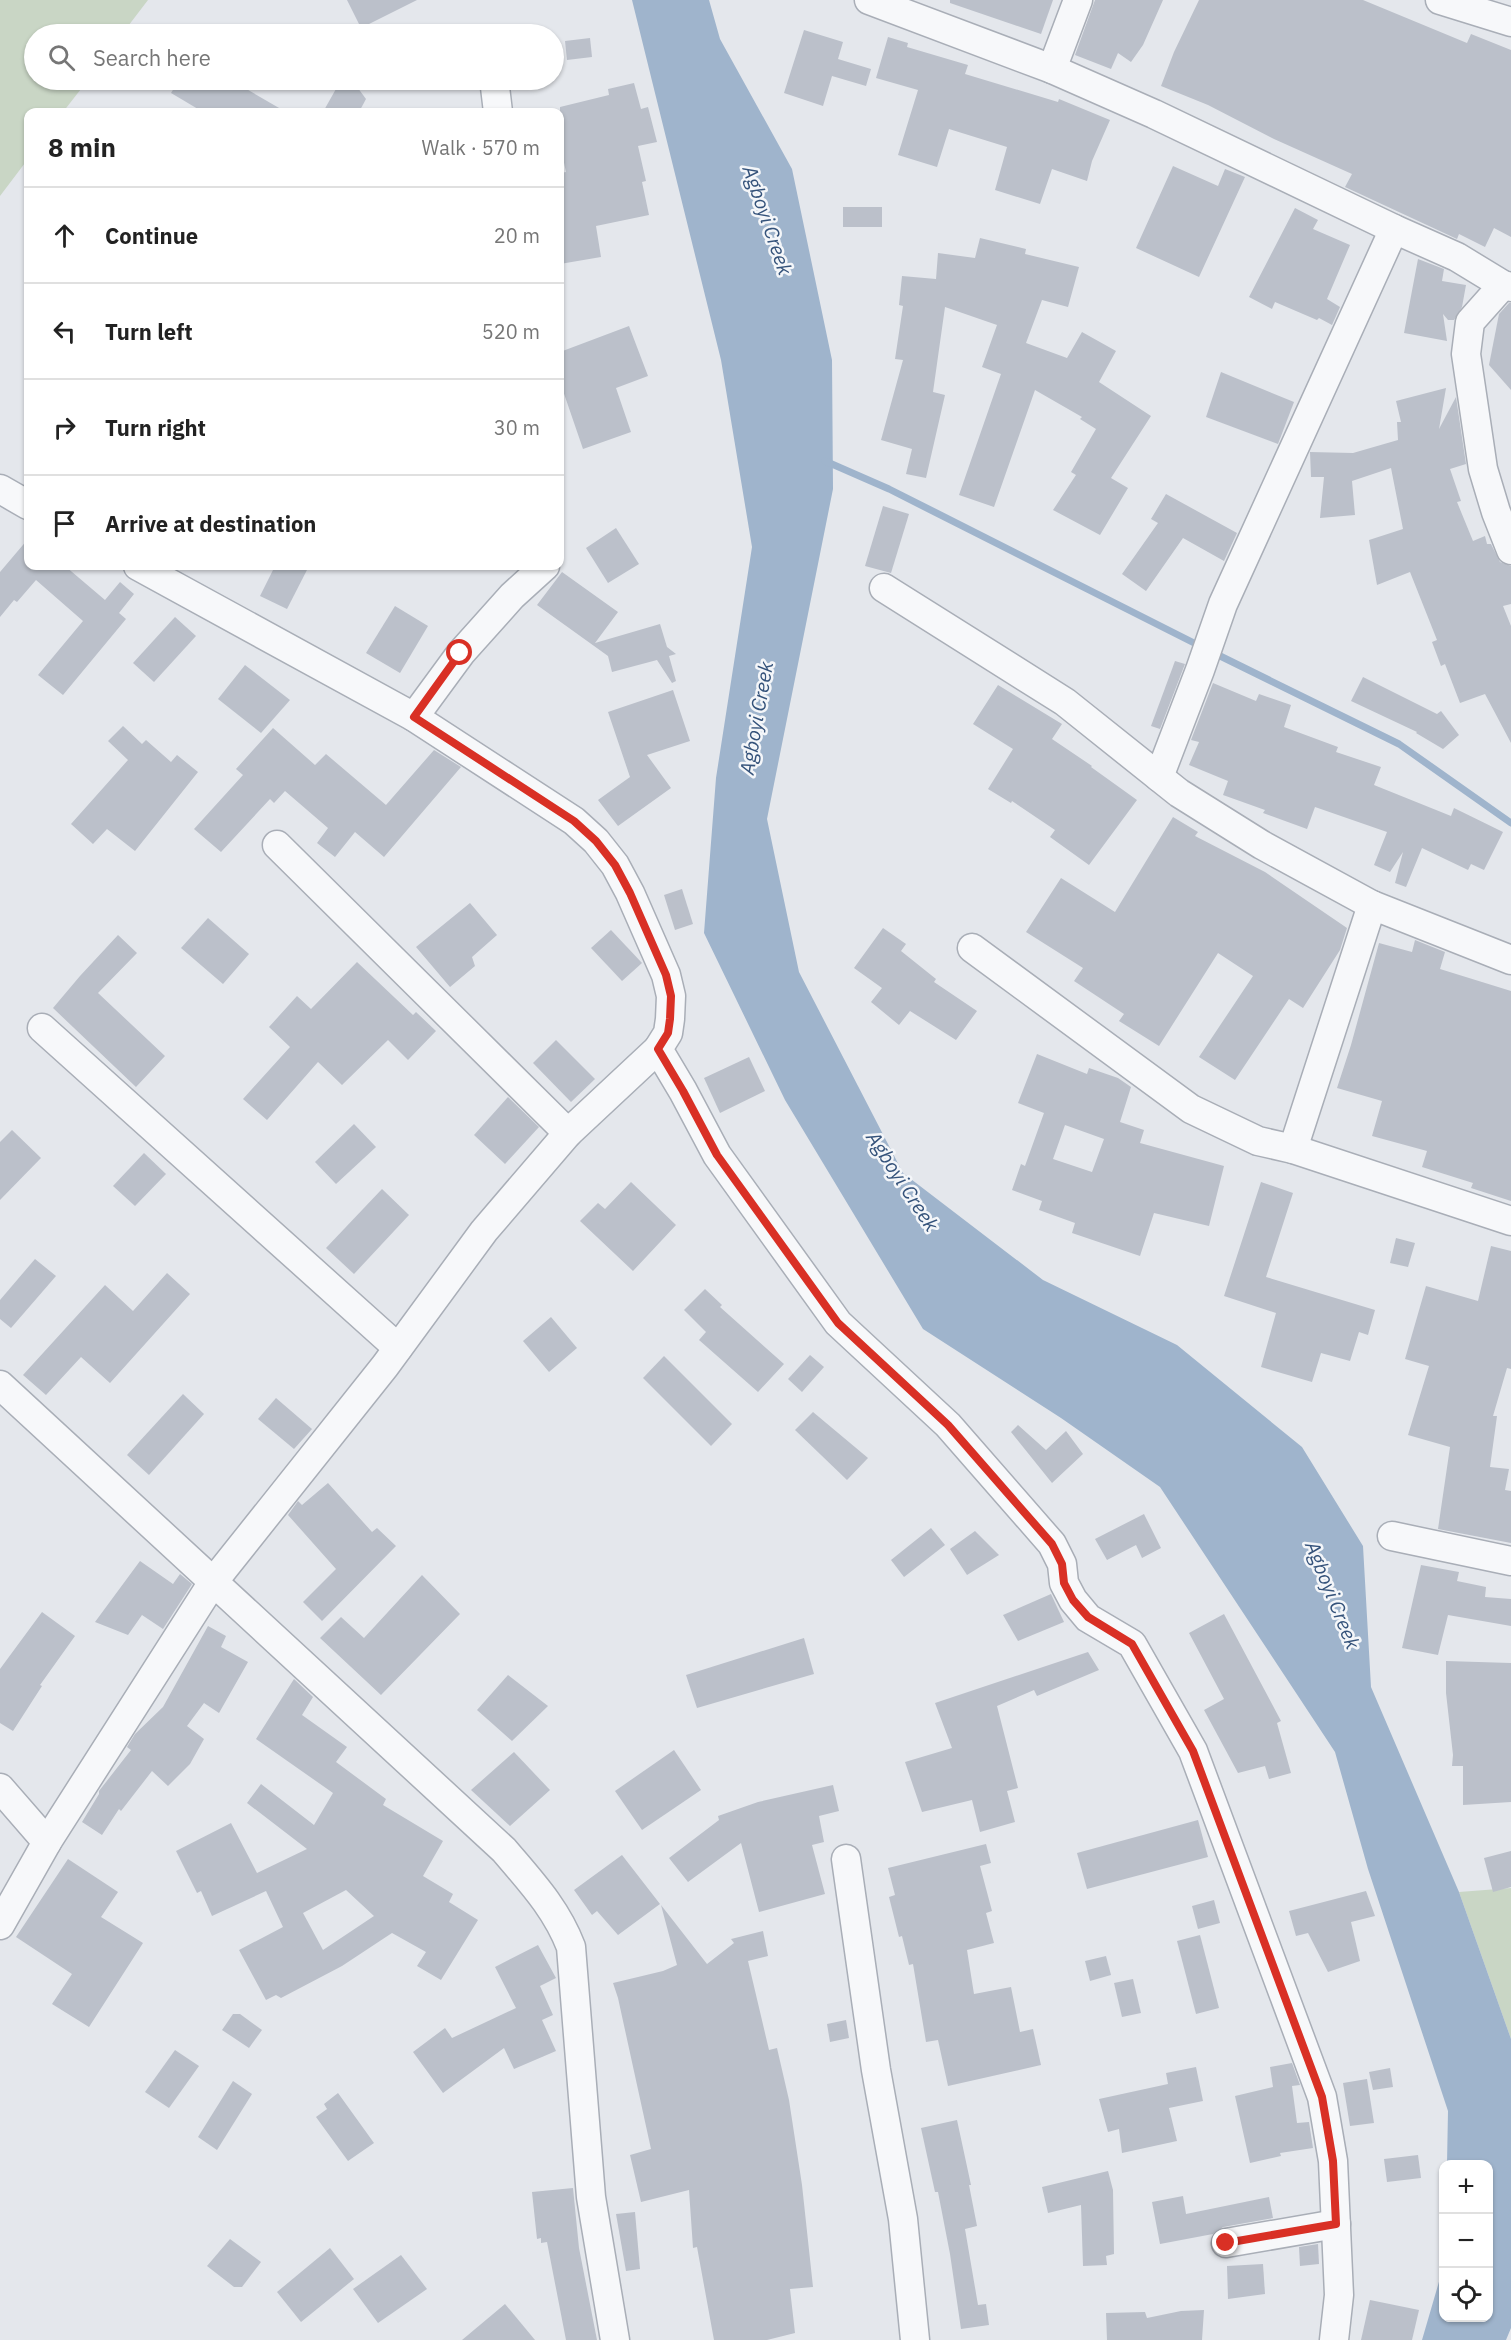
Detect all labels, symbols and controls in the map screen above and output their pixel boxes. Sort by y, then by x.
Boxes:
search box [24,24,564,90]
icon: search [45,41,78,74]
text: Search here [93,43,211,72]
text: 8 min [48,130,116,164]
text: Walk · 570 m [422,134,540,161]
water label: Agboyi Creek [736,161,800,279]
icon: ahead [48,219,81,252]
text: Continue [105,221,198,250]
text: 20 m [494,222,540,249]
icon: left [48,315,81,348]
text: Turn left [105,317,193,346]
text: 520 m [482,318,540,345]
icon: right [48,411,81,444]
text: Turn right [105,413,206,442]
text: 30 m [494,414,540,441]
icon: arrive [48,507,81,540]
text: Arrive at destination [105,509,316,538]
route start [446,639,472,665]
water label: Agboyi Creek [733,659,779,778]
water label: Agboyi Creek [860,1125,946,1237]
water label: Agboyi Creek [1299,1536,1367,1654]
map controls [1439,2160,1493,2322]
button: + [1439,2160,1493,2214]
button: − [1439,2214,1493,2268]
route end [1212,2229,1238,2255]
button: locate [1439,2268,1493,2322]

